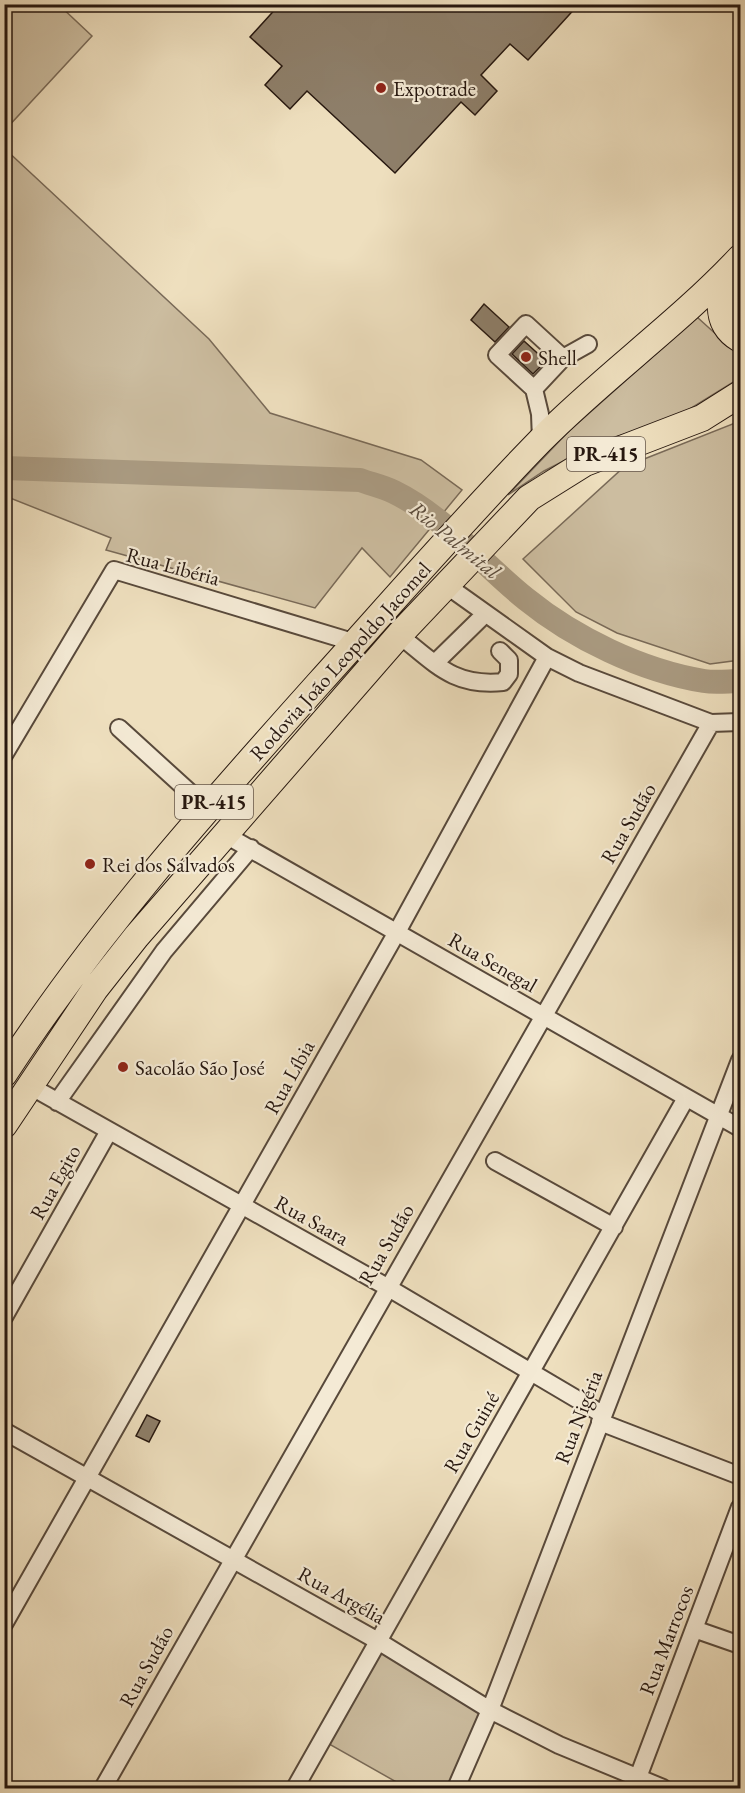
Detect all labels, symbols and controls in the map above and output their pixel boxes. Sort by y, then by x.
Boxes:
place label: Expotrade [393,75,476,102]
marker: Expotrade [374,81,388,95]
place label: Shell [538,344,577,371]
marker: Shell [519,350,533,364]
road number: PR-415 [567,437,645,471]
water label: Rio Palmital [404,494,507,586]
street label: Rua Libéria [123,541,223,592]
street label: Rodovia João Leopoldo Jacomel [243,556,437,766]
street label: Rua Sudão [594,778,662,868]
road number: PR-415 [175,785,253,819]
place label: Rei dos Salvados [102,851,235,878]
marker: Rei dos Salvados [83,857,97,871]
street label: Rua Senegal [444,926,542,998]
street label: Rua Líbia [258,1035,321,1119]
place label: Sacolão São José [135,1054,265,1081]
marker: Sacolão São José [116,1060,130,1074]
street label: Rua Egito [23,1140,87,1224]
street label: Rua Saara [270,1189,354,1252]
street label: Rua Sudão [352,1199,420,1289]
street label: Rua Nigéria [548,1366,608,1468]
street label: Rua Guiné [437,1387,505,1477]
street label: Rua Argélia [293,1560,391,1630]
street label: Rua Marrocos [633,1581,699,1699]
street label: Rua Sudão [113,1621,179,1711]

